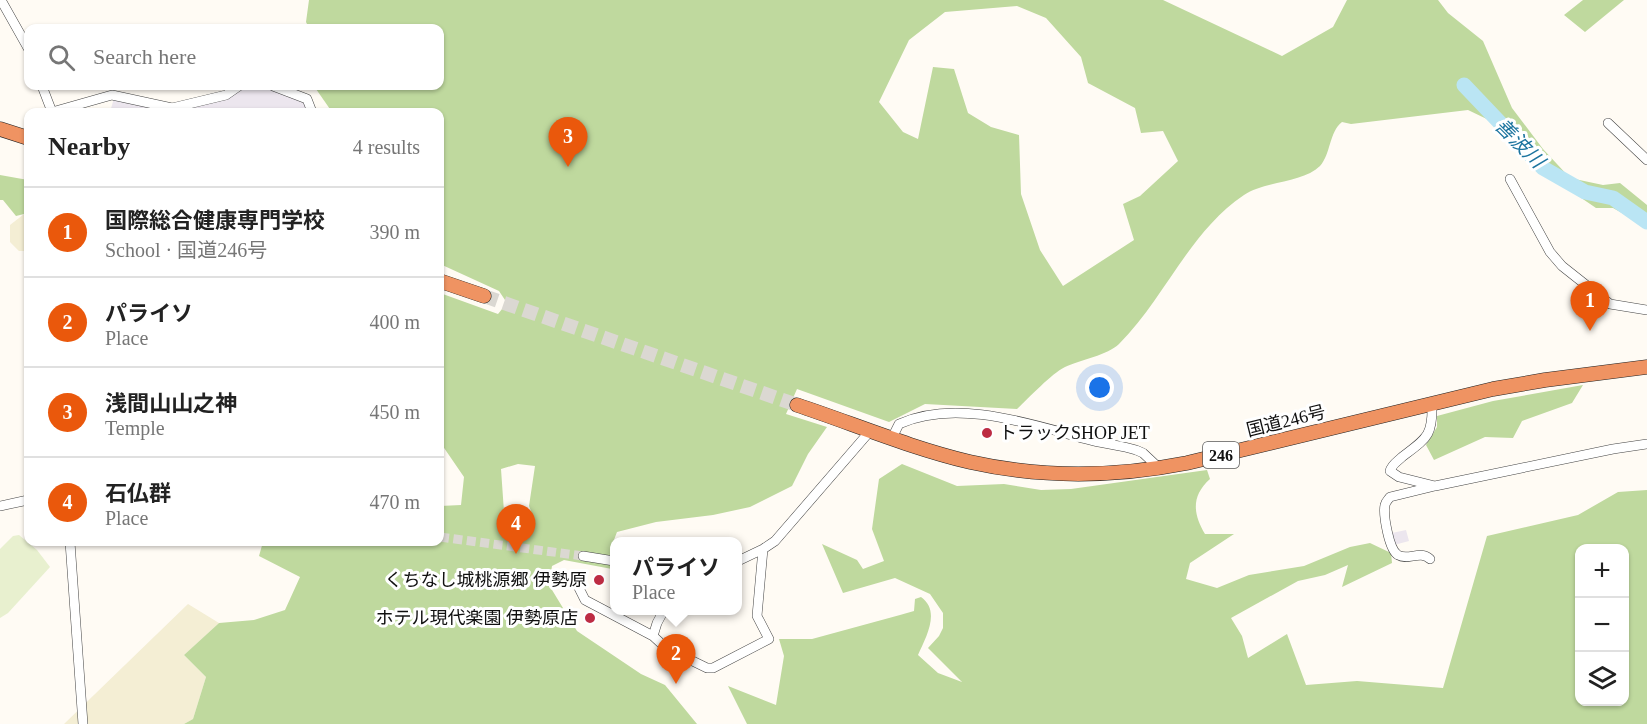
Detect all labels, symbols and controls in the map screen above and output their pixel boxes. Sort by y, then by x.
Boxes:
search box [24,24,444,90]
icon: search [45,41,78,74]
text: Search here [93,44,196,69]
water label: 善波川 [1491,114,1550,173]
pin: 3 [548,118,588,167]
text: Nearby [48,132,130,161]
text: 4 results [353,136,420,158]
text: 国際総合健康専門学校 [105,208,325,233]
text: 1 [63,221,73,243]
text: 390 m [369,221,420,243]
text: School · 国道246号 [105,239,267,261]
pin: 1 [1570,282,1610,331]
text: パライソ [105,301,193,326]
text: 2 [63,311,73,333]
text: 400 m [369,311,420,333]
text: Place [105,327,148,349]
your location [1085,373,1114,402]
text: 浅間山山之神 [105,391,237,416]
text: 3 [63,401,73,423]
text: 450 m [369,401,420,423]
street label: 国道246号 [1244,401,1328,441]
text: Temple [105,417,165,439]
place label: トラックSHOP JET [999,423,1150,443]
marker: トラックSHOP JET [980,426,994,440]
road number: 246 [1203,442,1239,468]
text: 石仏群 [105,481,171,506]
text: 4 [63,491,73,513]
text: 470 m [369,491,420,513]
pin: 4 [496,504,536,554]
text: Place [105,507,148,529]
popup [610,537,742,615]
map controls [1575,544,1629,706]
button: + [1575,544,1629,598]
text: パライソ [632,555,720,580]
place label: くちなし城桃源郷 伊勢原 [385,570,587,590]
marker: くちなし城桃源郷 伊勢原 [592,573,606,587]
text: Place [632,581,675,603]
button: − [1575,598,1629,652]
place label: ホテル現代楽園 伊勢原店 [376,608,578,628]
marker: ホテル現代楽園 伊勢原店 [583,611,597,625]
pin: 2 [656,634,696,684]
button: layers [1575,652,1629,706]

